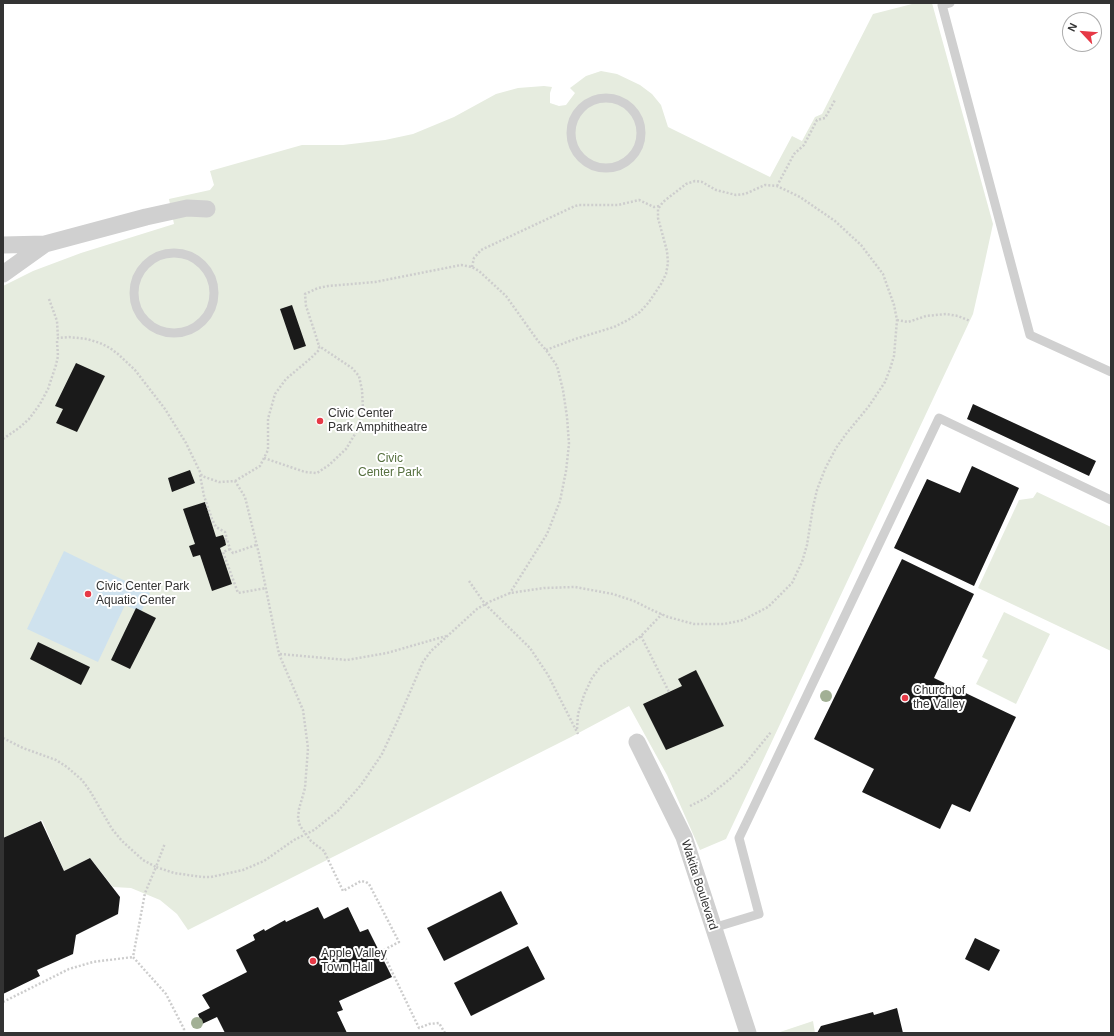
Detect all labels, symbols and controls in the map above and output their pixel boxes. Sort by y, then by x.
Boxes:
north arrow [1062,12,1102,52]
text: N [1065,21,1079,33]
place label: Civic Center Park Amphitheatre [328,407,427,435]
marker: Civic Center Park Amphitheatre [315,416,325,426]
park label: Civic Center Park [358,452,422,480]
place label: Civic Center Park Aquatic Center [96,580,189,608]
marker: Civic Center Park Aquatic Center [83,589,93,599]
place label: Church of the Valley [913,684,965,712]
marker: Church of the Valley [900,693,910,703]
street label: Wakita Boulevard [678,838,720,932]
place label: Apple Valley Town Hall [321,947,387,975]
marker: Apple Valley Town Hall [308,956,318,966]

